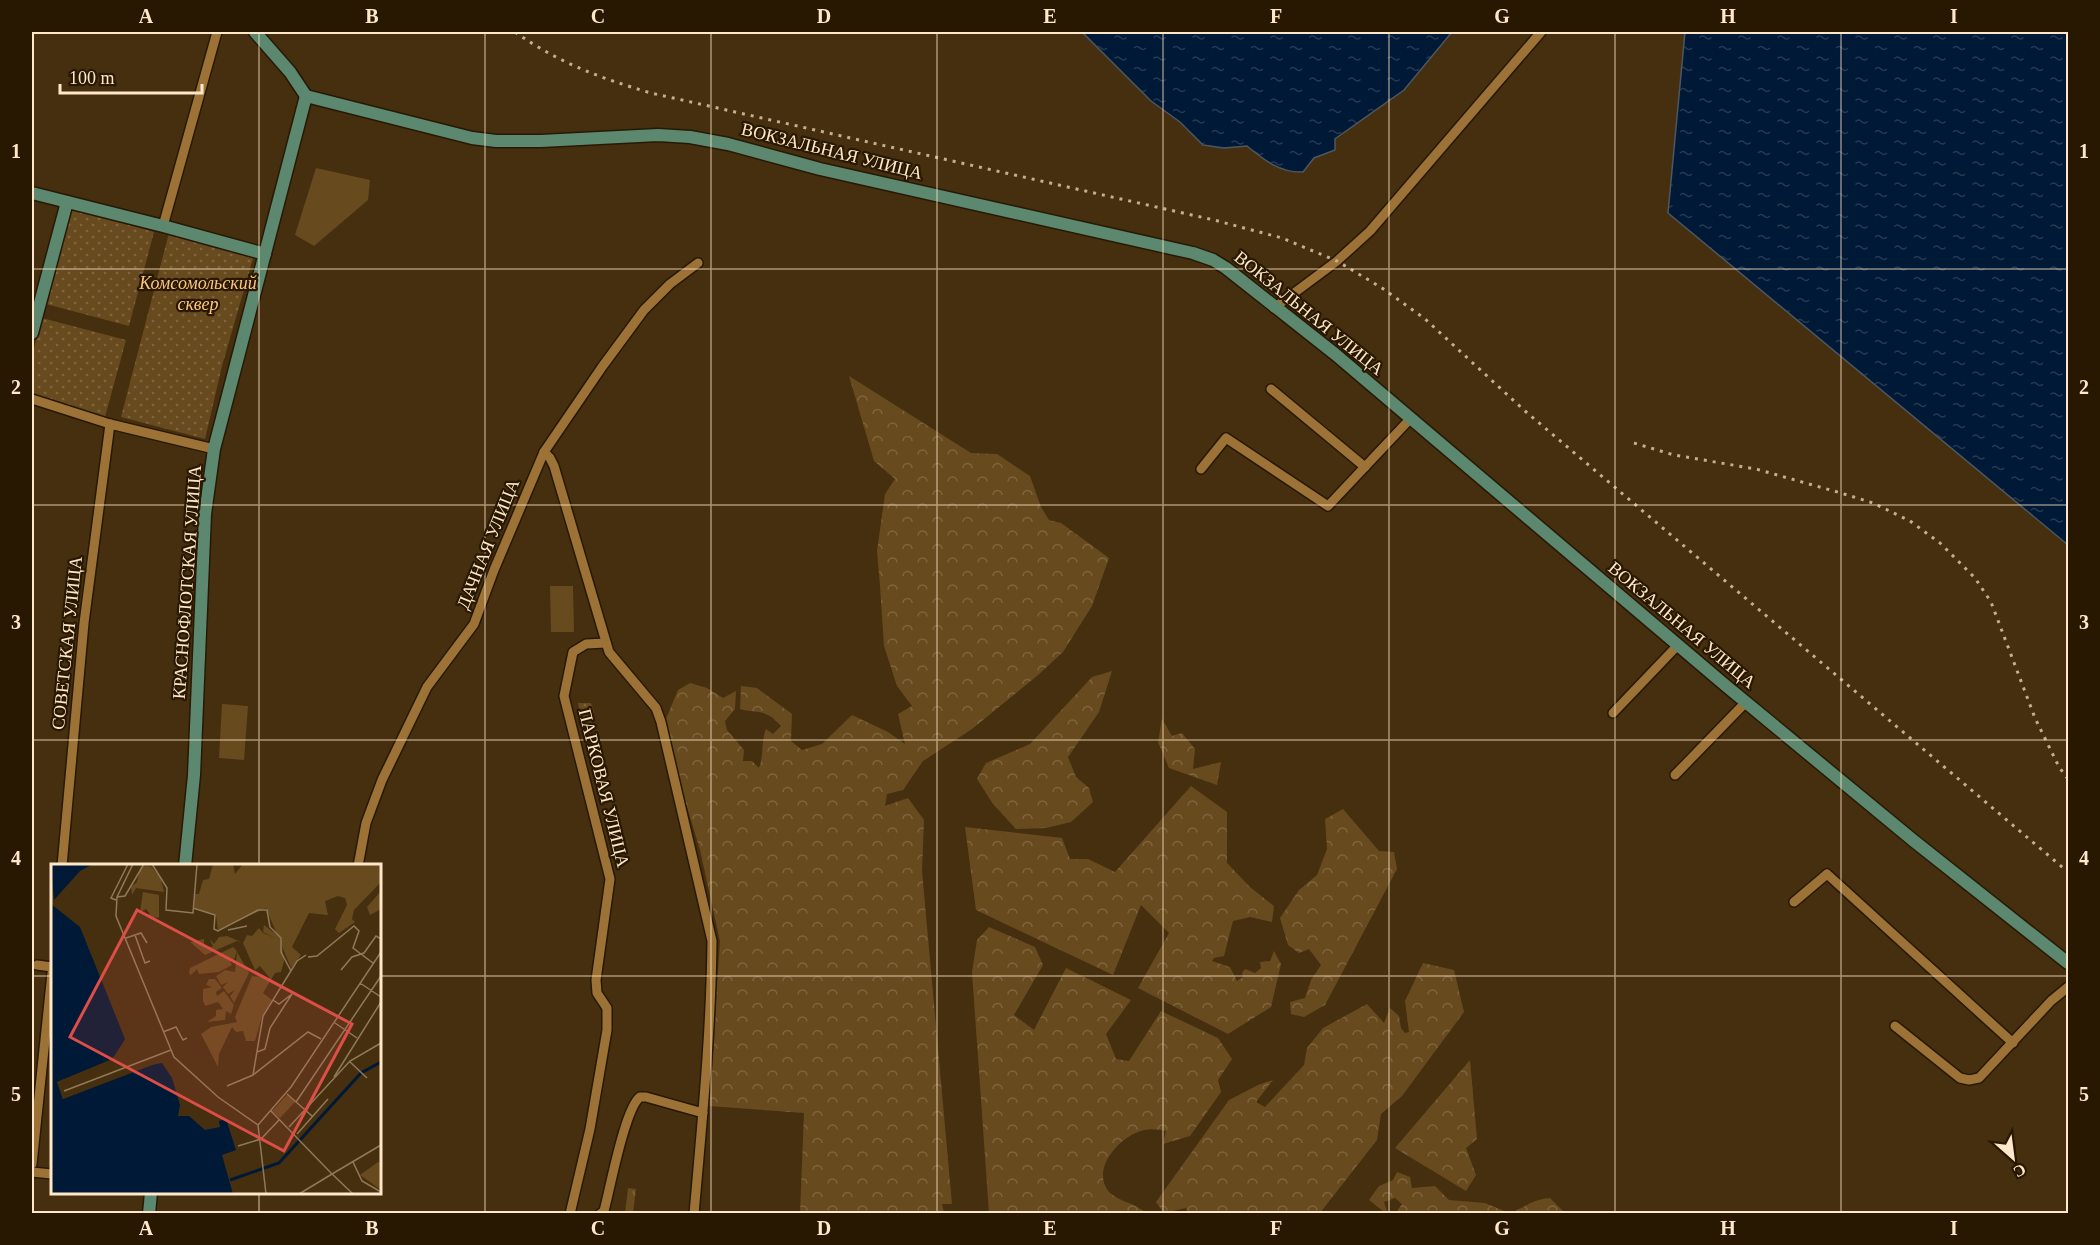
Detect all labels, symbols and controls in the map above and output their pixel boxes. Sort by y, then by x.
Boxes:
text: A [139,5,154,27]
text: B [365,5,379,27]
text: C [591,5,605,27]
text: D [817,5,831,27]
text: E [1043,5,1057,27]
text: F [1270,5,1282,27]
text: G [1494,5,1510,27]
text: H [1720,5,1736,27]
text: I [1950,5,1958,27]
scale bar [60,57,202,95]
text: 100 m [69,68,115,88]
street label: ВОКЗАЛЬНАЯ УЛИЦА [739,119,925,183]
text: 1 [11,140,21,162]
text: 1 [2079,140,2089,162]
street label: ВОКЗАЛЬНАЯ УЛИЦА [1230,247,1388,379]
park label: Комсомольский сквер [138,273,257,314]
text: 2 [11,376,21,398]
text: 2 [2079,376,2089,398]
street label: КРАСНОФЛОТСКАЯ УЛИЦА [169,464,205,700]
street label: ДАЧНАЯ УЛИЦА [453,476,523,612]
street label: СОВЕТСКАЯ УЛИЦА [48,555,86,731]
street label: ВОКЗАЛЬНАЯ УЛИЦА [1604,558,1760,692]
text: 3 [11,611,21,633]
text: 3 [2079,611,2089,633]
street label: ПАРКОВАЯ УЛИЦА [575,707,633,869]
text: 4 [11,847,21,869]
text: 4 [2079,847,2089,869]
inset map [51,864,381,1194]
text: 5 [11,1083,21,1105]
text: 5 [2079,1083,2089,1105]
north arrow [1983,1128,2043,1188]
text: С [2011,1161,2029,1181]
text: A [139,1217,154,1239]
text: B [365,1217,379,1239]
text: C [591,1217,605,1239]
text: D [817,1217,831,1239]
text: E [1043,1217,1057,1239]
text: F [1270,1217,1282,1239]
text: G [1494,1217,1510,1239]
text: H [1720,1217,1736,1239]
text: I [1950,1217,1958,1239]

